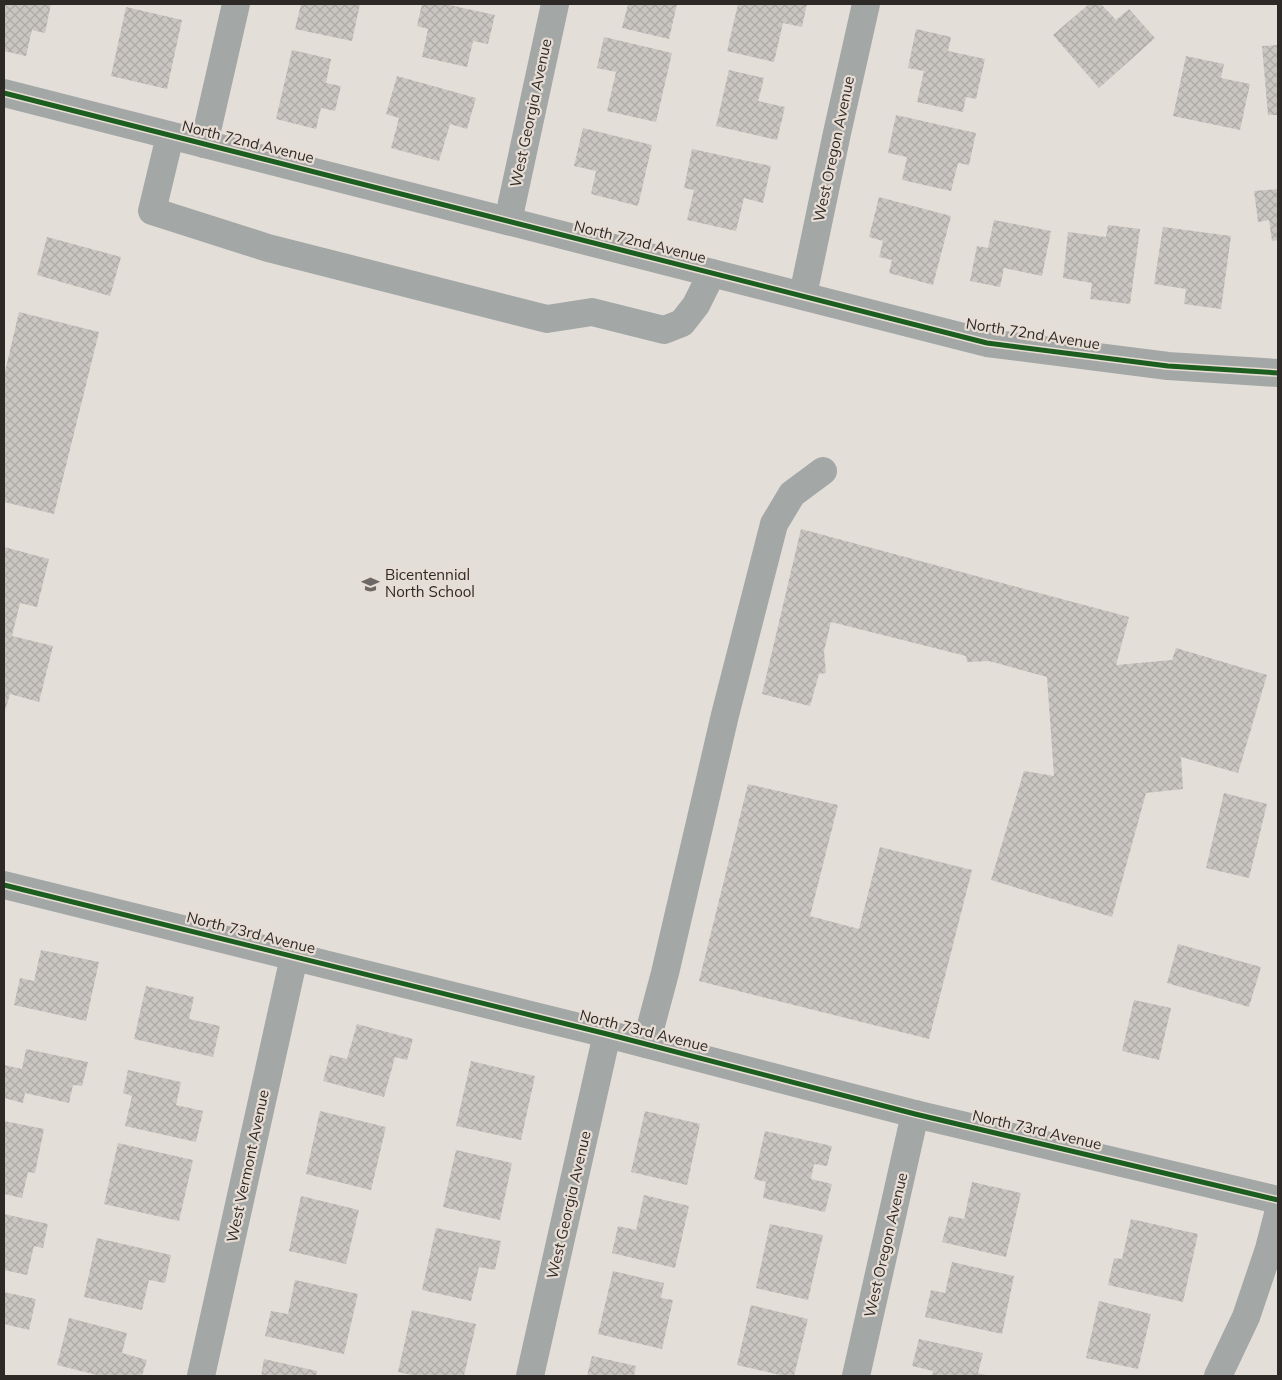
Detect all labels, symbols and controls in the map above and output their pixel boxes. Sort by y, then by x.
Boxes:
street label: West Georgia Avenue [505,37,556,189]
street label: West Oregon Avenue [809,74,858,223]
street label: North 72nd Avenue [180,116,316,167]
street label: North 72nd Avenue [572,216,708,267]
street label: North 72nd Avenue [965,314,1101,353]
place label: Bicentennial North School [385,565,475,601]
school or university icon: Bicentennial North School [361,574,381,594]
street label: North 73rd Avenue [185,907,318,958]
street label: North 73rd Avenue [578,1005,711,1056]
street label: West Vermont Avenue [222,1088,273,1244]
street label: North 73rd Avenue [971,1105,1104,1154]
street label: West Georgia Avenue [542,1129,595,1281]
street label: West Oregon Avenue [860,1171,911,1319]

